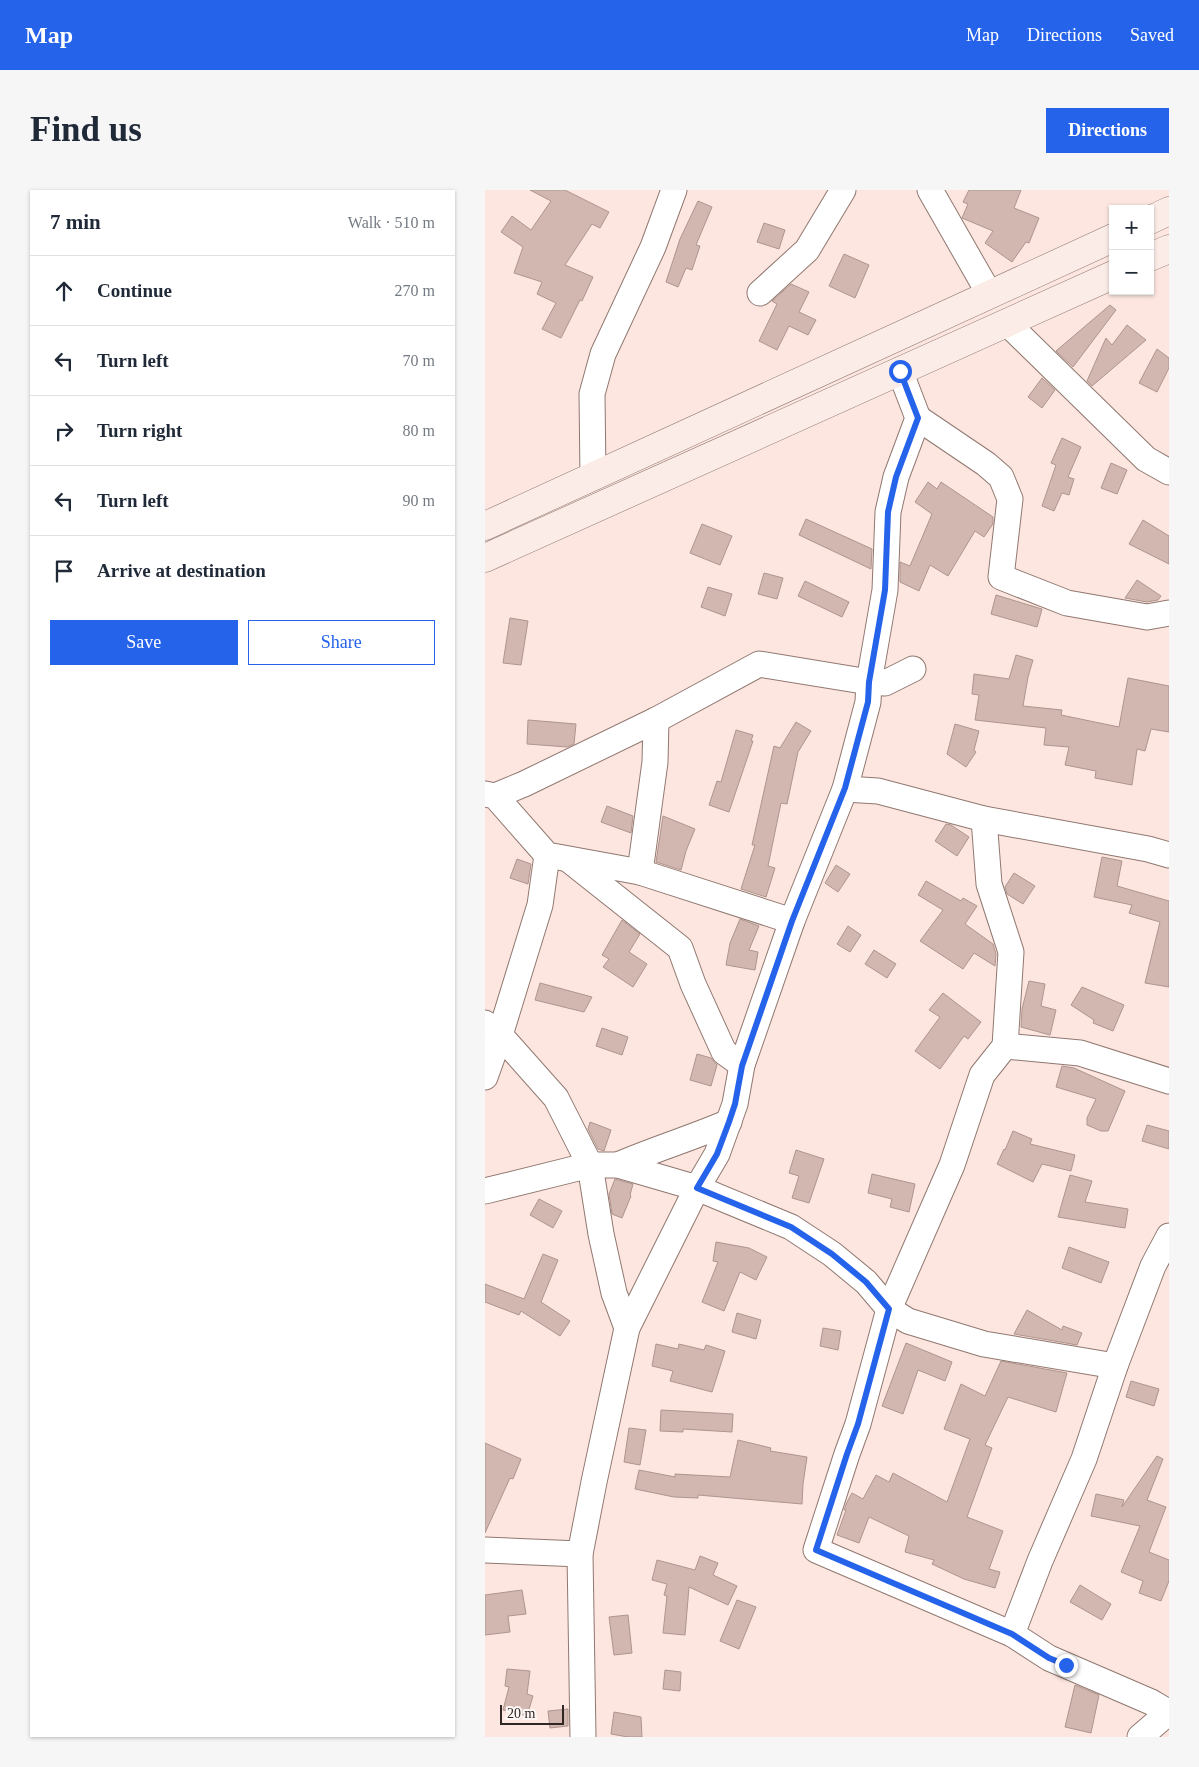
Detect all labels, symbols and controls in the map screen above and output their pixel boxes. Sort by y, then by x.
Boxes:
text: Map [25,22,73,48]
text: Map [966,25,999,45]
text: Directions [1027,25,1102,45]
text: Saved [1130,25,1174,45]
button: Directions [1046,108,1169,153]
text: Find us [30,110,142,149]
map controls [1109,205,1154,295]
button: + [1109,205,1154,250]
text: 7 min [50,210,101,234]
text: Walk · 510 m [348,214,435,231]
button: − [1109,250,1154,295]
icon: ahead [50,277,78,305]
text: Continue [97,280,172,301]
text: 270 m [395,282,435,299]
icon: left [50,347,78,375]
text: Turn left [97,350,169,371]
text: 70 m [403,352,435,369]
route start [889,360,912,383]
icon: right [50,417,78,445]
text: Turn right [97,420,182,441]
text: 80 m [403,422,435,439]
icon: left [50,487,78,515]
text: Turn left [97,490,169,511]
text: 90 m [403,492,435,509]
icon: arrive [50,557,78,585]
text: Arrive at destination [97,560,266,581]
button: Save [50,620,238,665]
button: Share [248,620,435,665]
route end [1055,1654,1078,1677]
scale bar [500,1702,564,1725]
text: 20 m [507,1706,535,1721]

